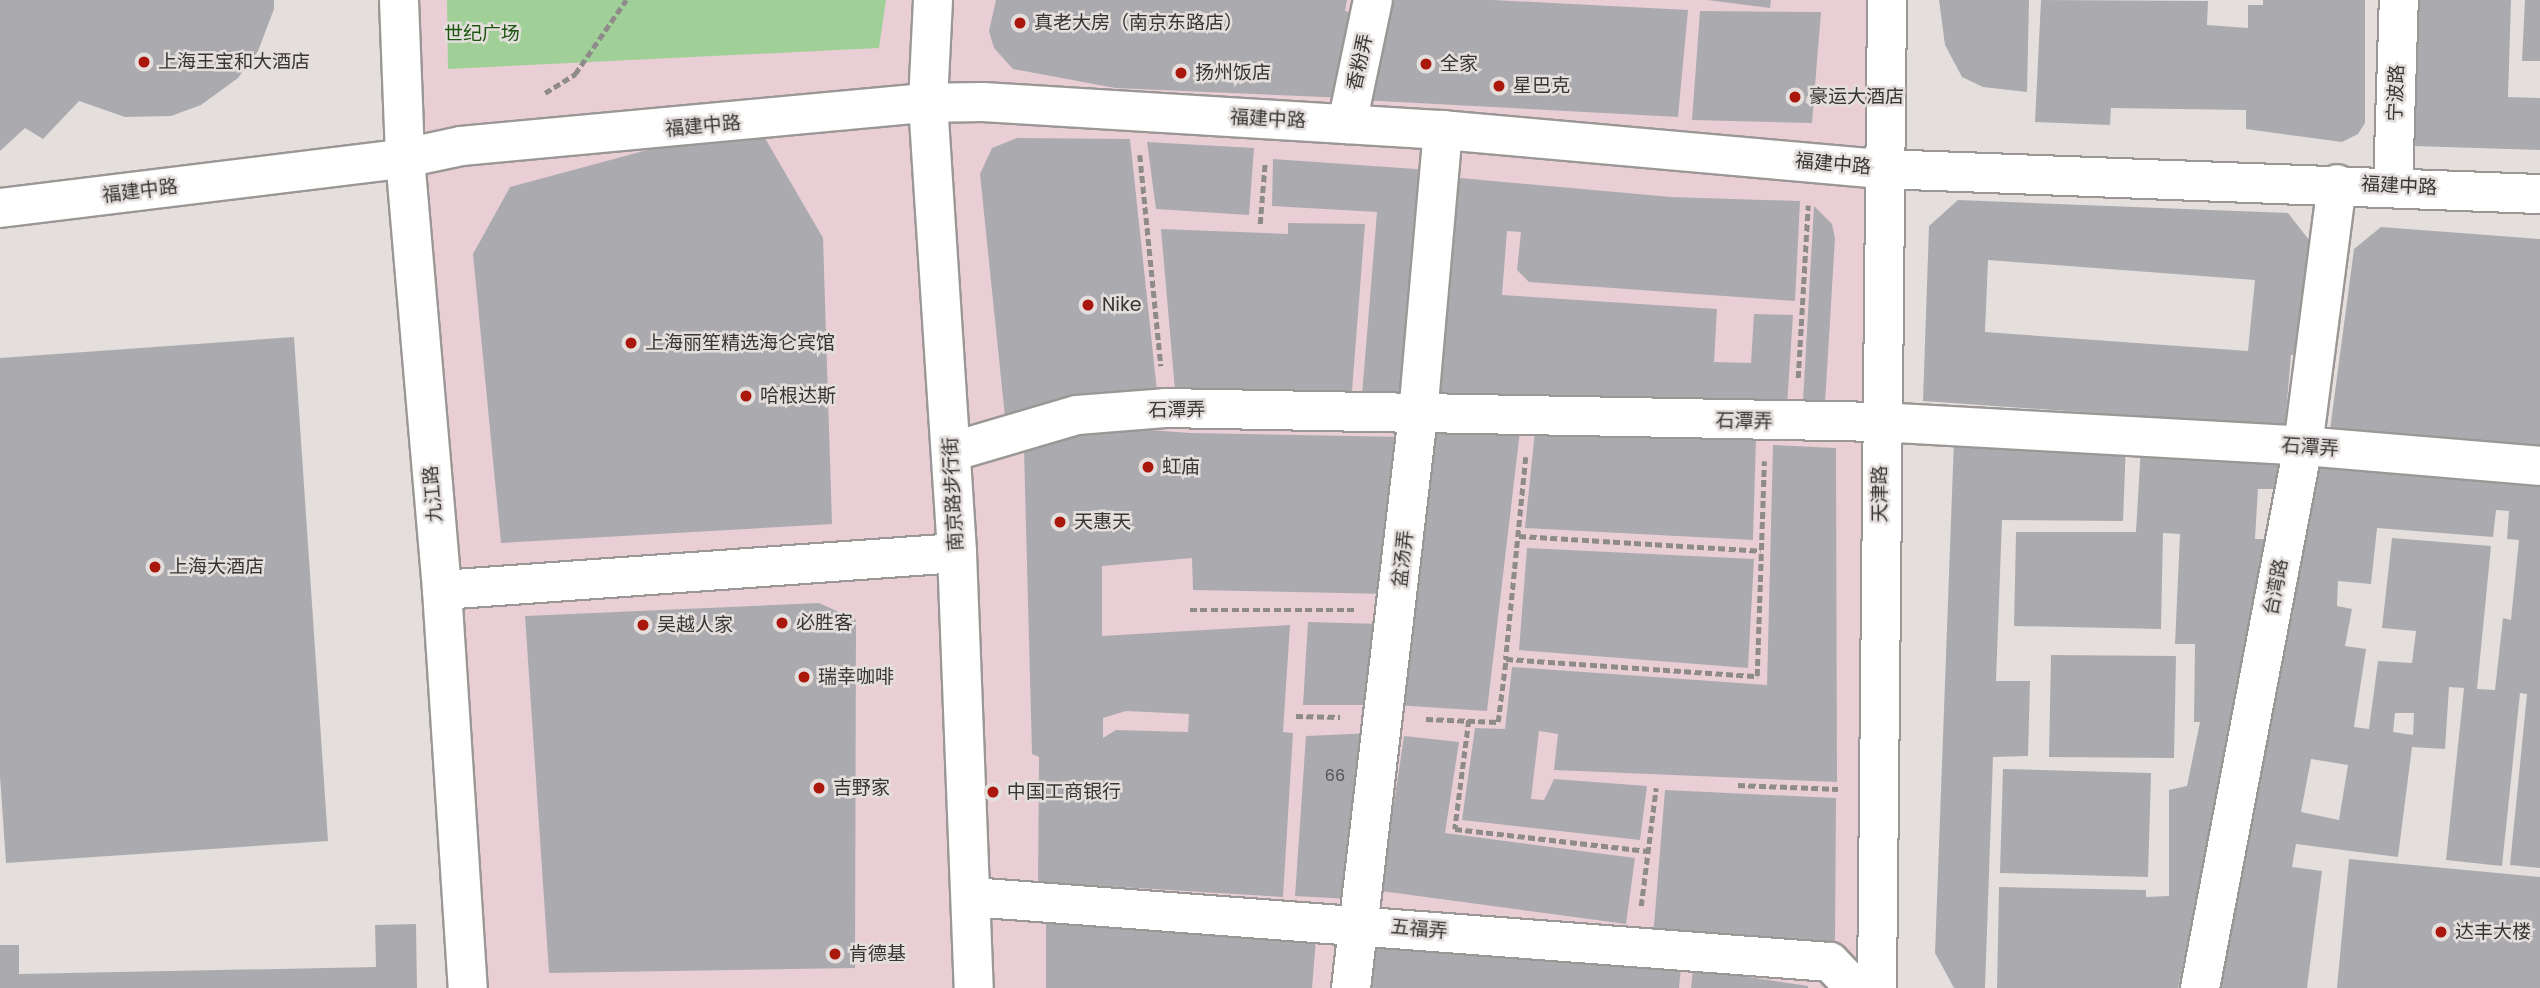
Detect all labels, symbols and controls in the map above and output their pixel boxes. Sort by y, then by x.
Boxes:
place label: 真老大房（南京东路店） [1034,12,1243,34]
marker: 真老大房（南京东路店） [1012,15,1028,31]
park label: 世纪广场 [444,23,520,45]
street label: 香粉弄 [1343,32,1377,92]
place label: 上海王宝和大酒店 [158,51,310,73]
place label: 全家 [1440,53,1478,75]
marker: 上海王宝和大酒店 [136,54,152,70]
marker: 全家 [1418,56,1434,72]
place label: 扬州饭店 [1195,62,1271,84]
street label: 宁波路 [2384,64,2408,122]
marker: 扬州饭店 [1173,65,1189,81]
place label: 星巴克 [1513,75,1570,97]
marker: 星巴克 [1491,78,1507,94]
place label: 豪运大酒店 [1809,86,1904,108]
marker: 豪运大酒店 [1787,89,1803,105]
street label: 福建中路 [1229,106,1307,132]
street label: 福建中路 [664,111,742,141]
street label: 福建中路 [1794,149,1872,179]
street label: 福建中路 [2360,173,2438,199]
street label: 福建中路 [101,175,179,207]
place label: Nike [1102,294,1142,316]
marker: Nike [1080,297,1096,313]
place label: 上海丽笙精选海仑宾馆 [645,332,835,354]
marker: 上海丽笙精选海仑宾馆 [623,335,639,351]
place label: 哈根达斯 [760,385,836,407]
marker: 哈根达斯 [738,388,754,404]
street label: 石潭弄 [1148,398,1206,422]
street label: 石潭弄 [1715,409,1773,433]
street label: 石潭弄 [2281,434,2339,460]
street label: 南京路步行街 [939,436,967,552]
place label: 虹庙 [1162,456,1200,478]
marker: 虹庙 [1140,459,1156,475]
street label: 九江路 [419,465,447,523]
street label: 天津路 [1869,466,1891,522]
place label: 天惠天 [1074,511,1131,533]
marker: 天惠天 [1052,514,1068,530]
street label: 盆汤弄 [1389,529,1417,589]
place label: 上海大酒店 [169,556,264,578]
street label: 台湾路 [2259,557,2293,617]
marker: 上海大酒店 [147,559,163,575]
place label: 必胜客 [796,612,853,634]
place label: 吴越人家 [657,614,733,636]
marker: 必胜客 [774,615,790,631]
marker: 吴越人家 [635,617,651,633]
place label: 瑞幸咖啡 [818,666,894,688]
marker: 瑞幸咖啡 [796,669,812,685]
house number: 66 [1325,766,1345,786]
place label: 吉野家 [833,777,890,799]
marker: 吉野家 [811,780,827,796]
place label: 中国工商银行 [1007,781,1121,803]
marker: 中国工商银行 [985,784,1001,800]
street label: 五福弄 [1390,915,1448,943]
place label: 达丰大楼 [2455,921,2531,943]
marker: 达丰大楼 [2433,924,2449,940]
place label: 肯德基 [849,943,906,965]
marker: 肯德基 [827,946,843,962]

